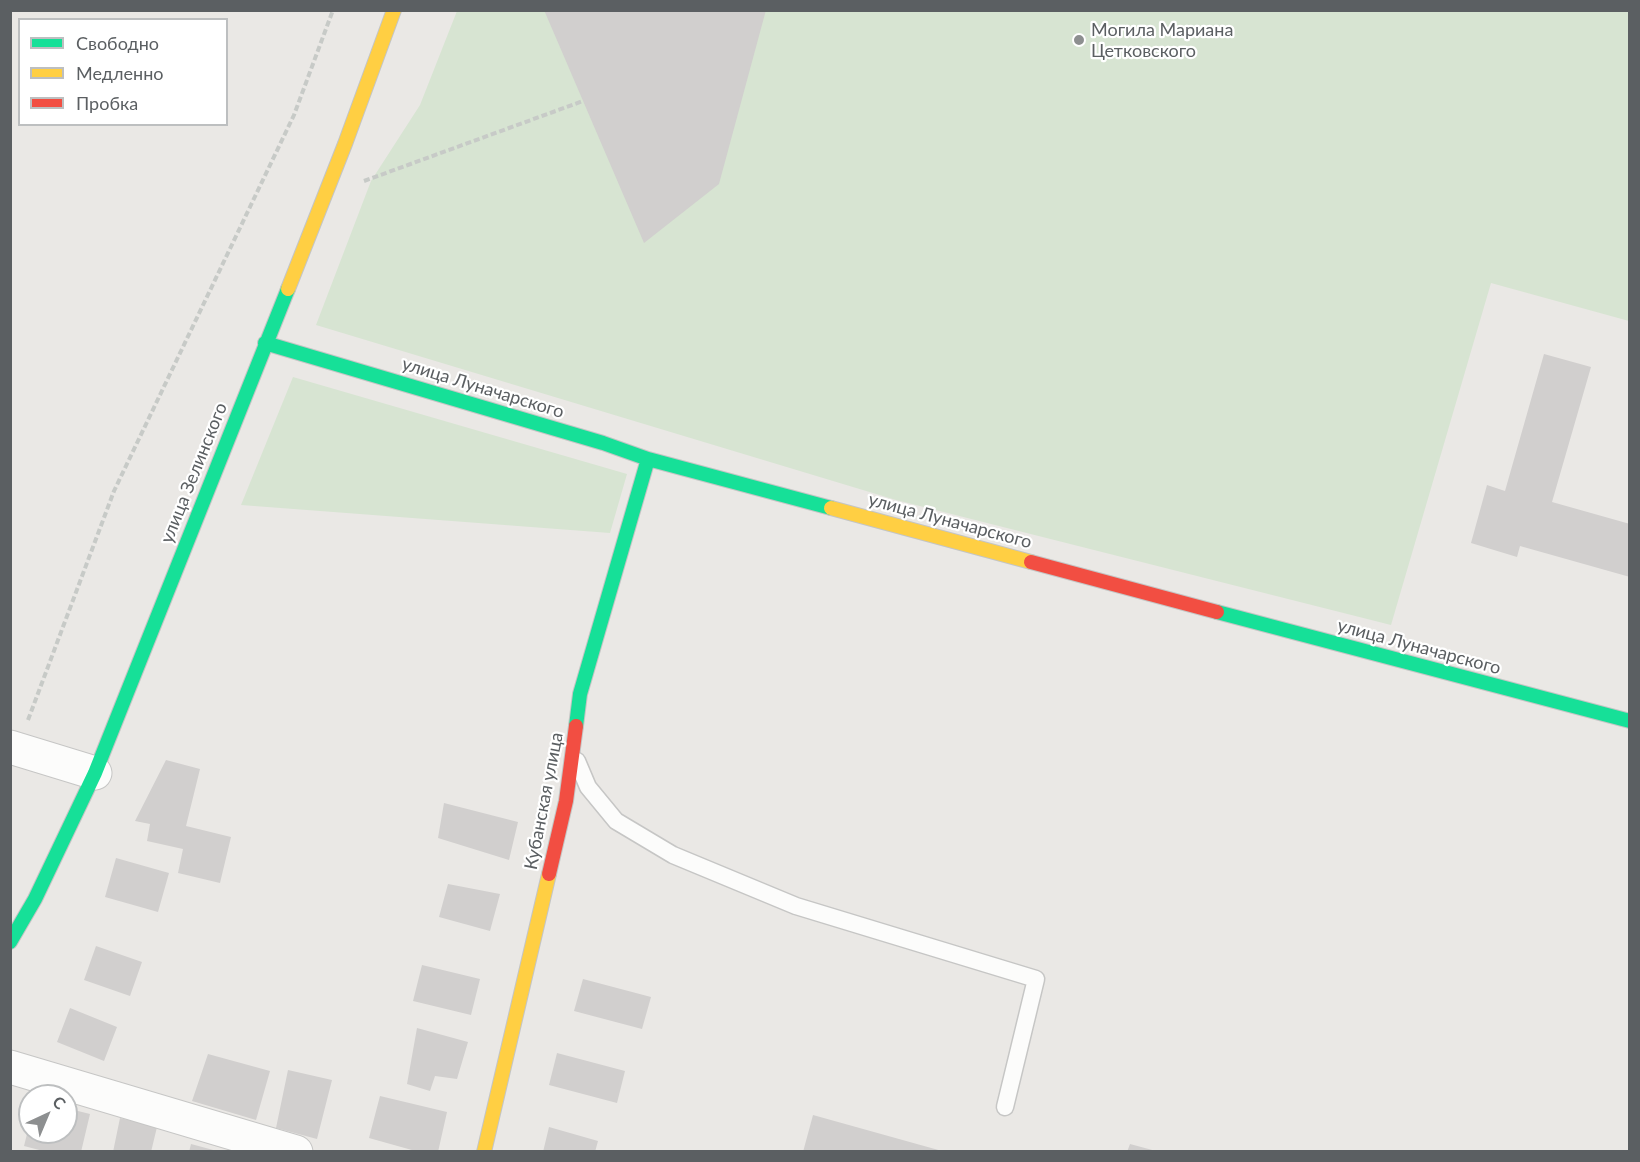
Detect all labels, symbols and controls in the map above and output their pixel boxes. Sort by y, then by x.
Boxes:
legend [18,18,228,126]
place label: Могила Мариана Цетковского [1091,19,1233,62]
text: Свободно [76,32,159,54]
marker: Могила Мариана Цетковского [1072,33,1086,47]
text: Медленно [76,62,164,84]
text: Пробка [76,92,138,114]
street label: улица Луначарского [399,353,567,423]
street label: улица Зелинского [156,400,232,546]
street label: улица Луначарского [866,489,1034,553]
street label: улица Луначарского [1335,615,1503,679]
street label: Кубанская улица [520,730,568,872]
north arrow [18,1084,78,1144]
text: С [49,1092,70,1113]

